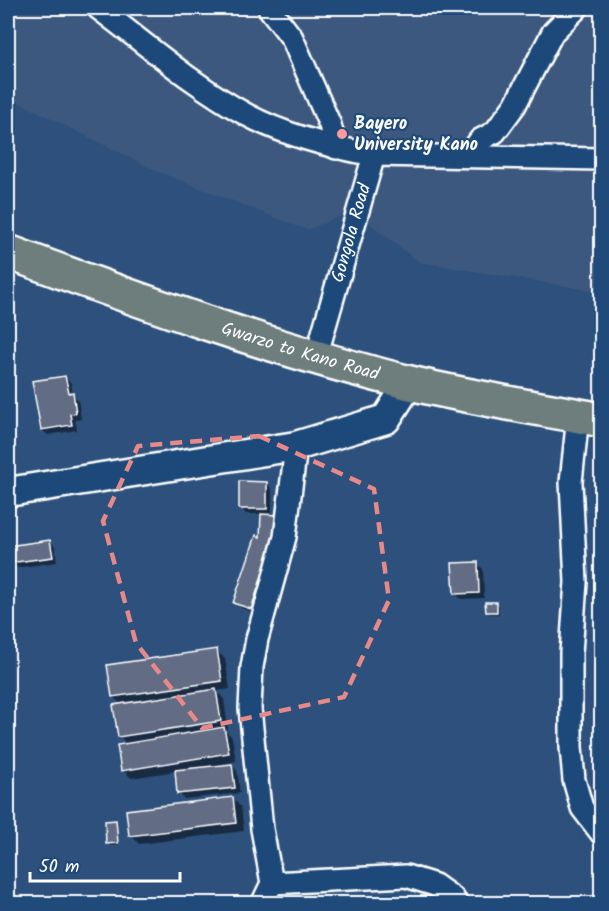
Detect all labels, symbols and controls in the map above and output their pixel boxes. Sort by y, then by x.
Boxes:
place label: Bayero University Kano [354,110,478,160]
marker: Bayero University Kano [335,127,349,141]
street label: Gongola Road [324,179,380,286]
street label: Gwarzo to Kano Road [218,314,383,389]
scale bar [30,845,180,883]
text: 50 m [39,853,79,882]

